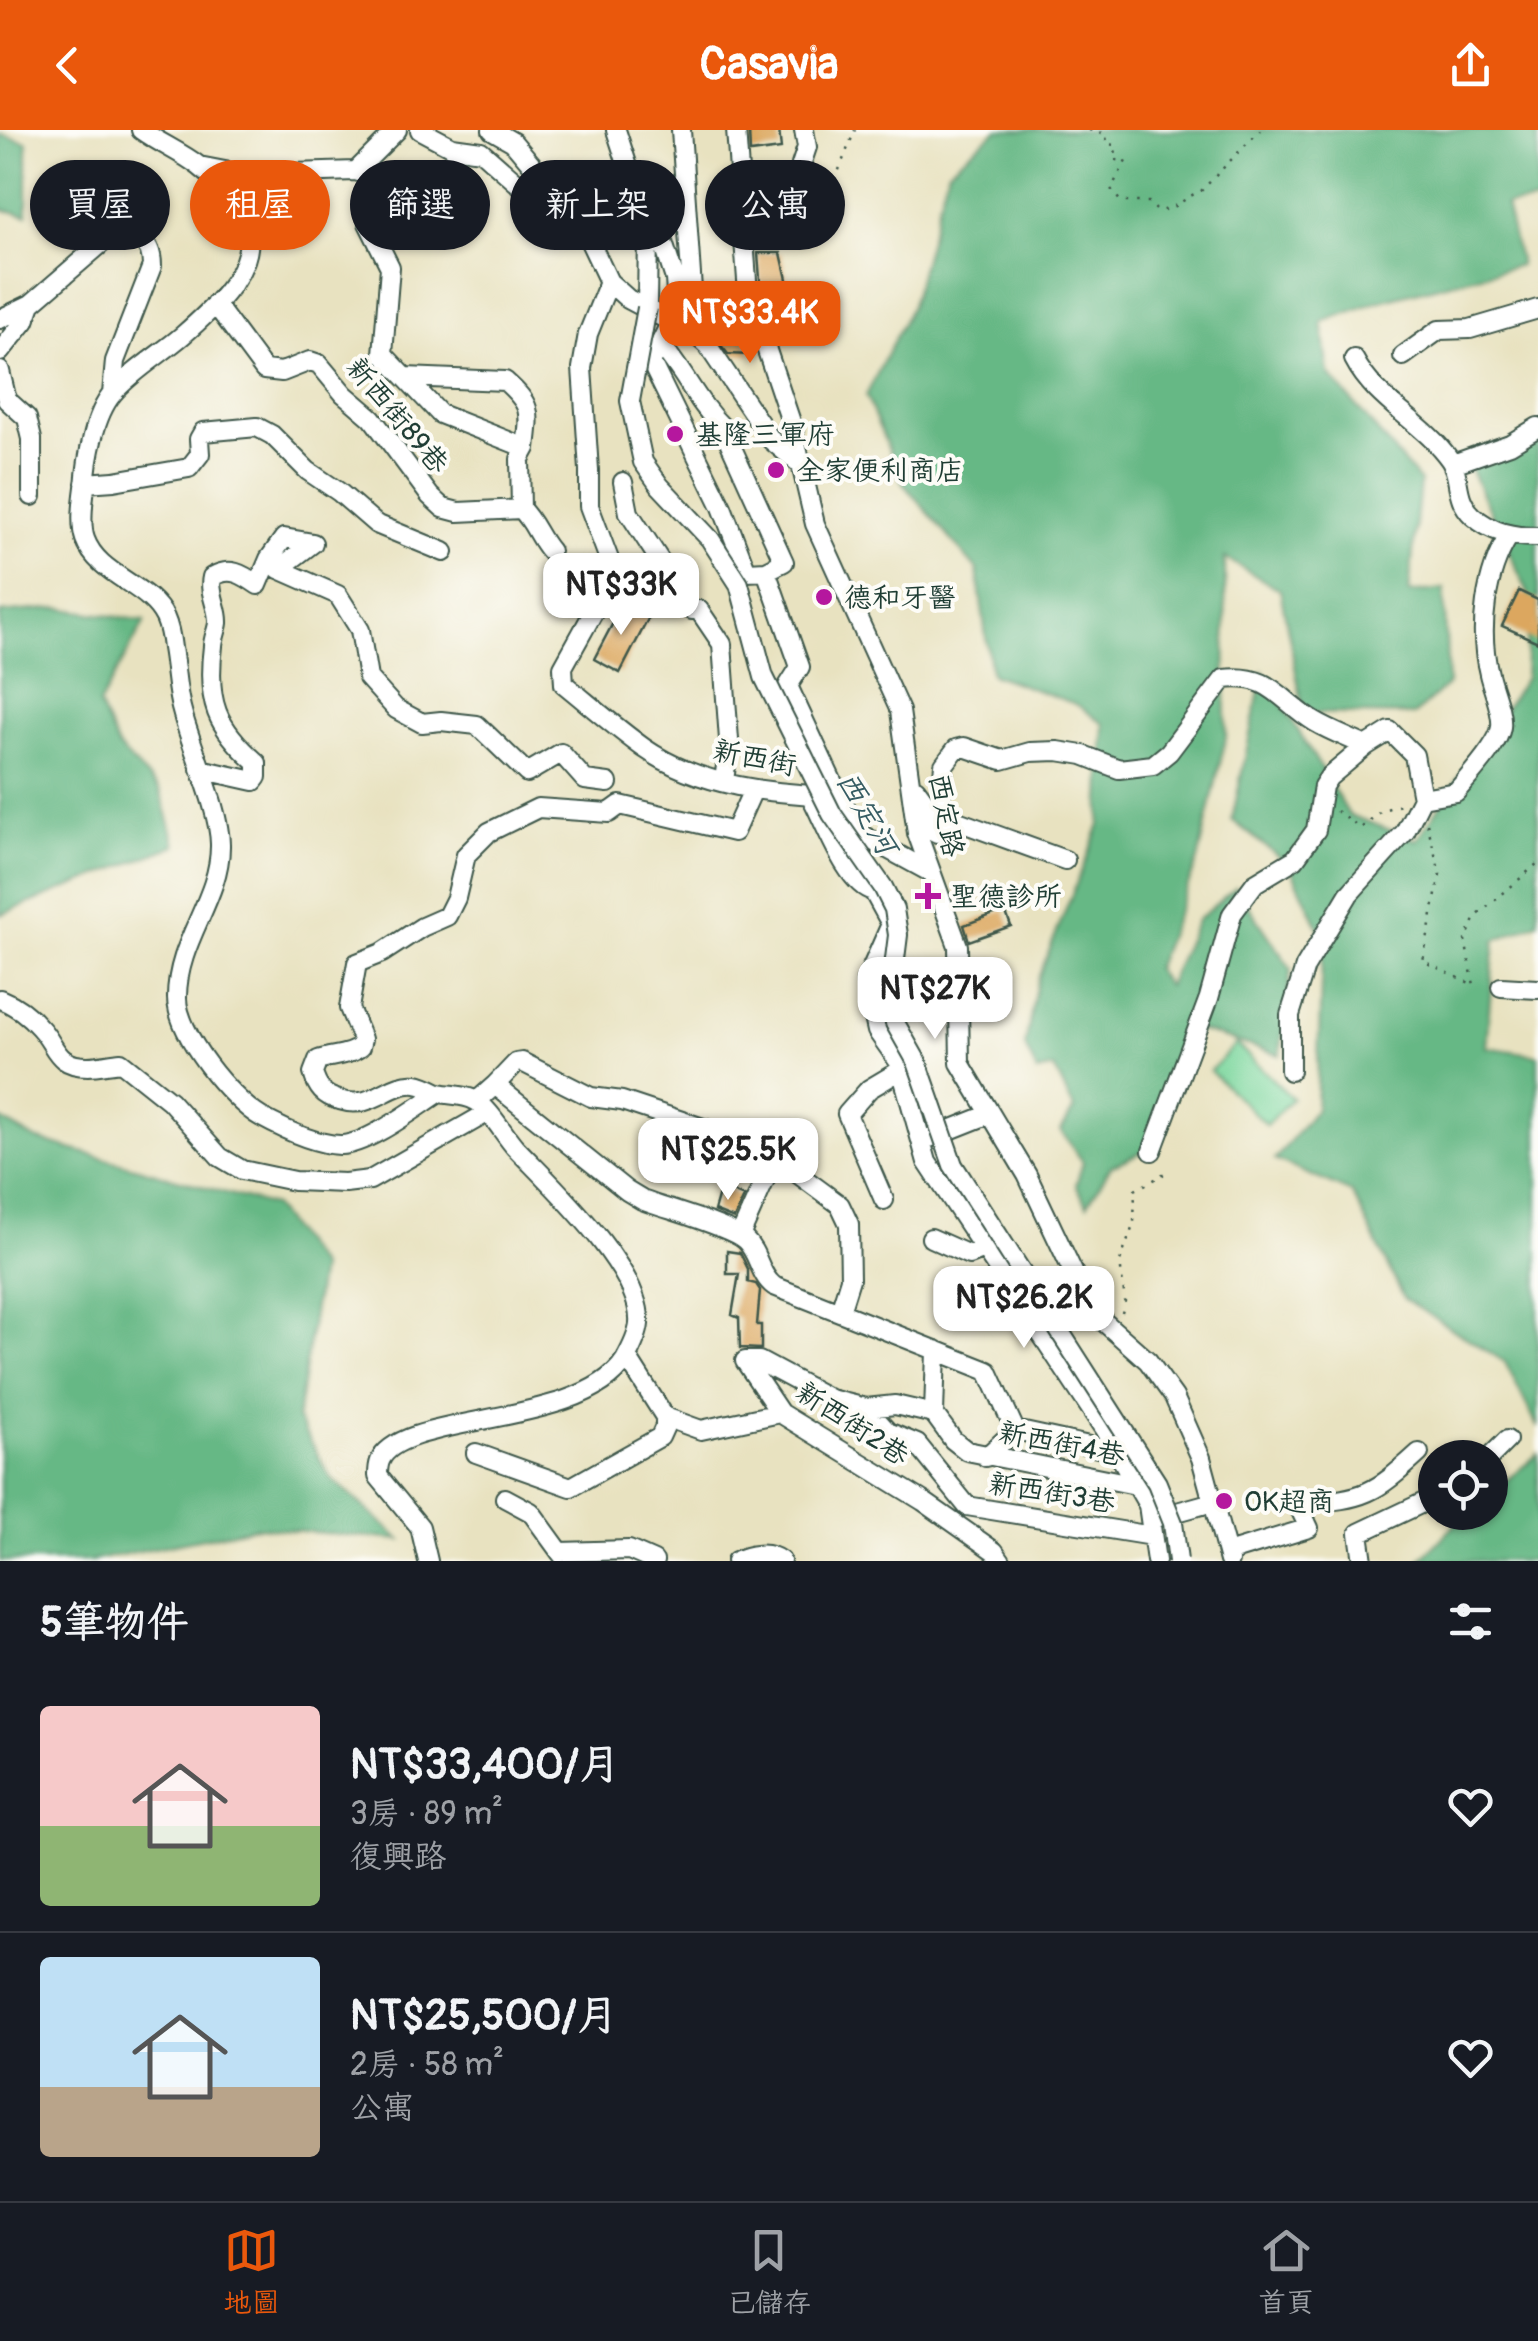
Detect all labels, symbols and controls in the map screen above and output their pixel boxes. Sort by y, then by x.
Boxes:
text: Casavia [700,37,838,93]
icon: back [40,38,95,93]
icon: share [1443,38,1498,93]
chip: 買屋 [30,160,170,250]
chip: 租屋 [190,160,330,250]
chip: 篩選 [350,160,490,250]
chip: 新上架 [510,160,685,250]
chip: 公寓 [705,160,845,250]
pin: NT$33.4K [647,281,853,366]
text: NT$33.4K [681,293,819,333]
street label: 新西街89巷 [338,351,456,482]
place label: 基隆三軍府 [695,418,835,453]
marker: 基隆三軍府 [664,423,686,445]
place label: 全家便利商店 [796,454,964,489]
marker: 全家便利商店 [765,459,787,481]
pin: NT$33K [540,553,702,638]
text: NT$33K [565,565,677,605]
place label: 德和牙醫 [844,581,956,616]
marker: 德和牙醫 [813,586,835,608]
street label: 新西街 [710,733,799,784]
water label: 西定河 [828,765,908,866]
street label: 西定路 [920,771,971,860]
place label: 聖德診所 [950,880,1062,915]
marker: 聖德診所 [915,883,941,909]
pin: NT$27K [854,957,1016,1042]
text: NT$27K [880,969,990,1009]
pin: NT$25.5K [625,1118,831,1203]
text: NT$25.5K [660,1130,796,1170]
pin: NT$26.2K [921,1266,1127,1351]
text: NT$26.2K [955,1278,1093,1318]
street label: 新西街2巷 [789,1375,916,1474]
street label: 新西街4巷 [995,1415,1129,1474]
map controls [1418,1440,1508,1530]
button: locate [1418,1440,1508,1530]
street label: 新西街3巷 [986,1466,1119,1521]
place label: OK超商 [1244,1485,1335,1520]
marker: OK超商 [1213,1490,1235,1512]
icon: filters [1443,1594,1498,1649]
text: 5筆物件 [40,1597,189,1649]
text: NT$33,400/月 [350,1739,621,1791]
icon: home [120,1746,240,1866]
icon: heart [1443,1779,1498,1834]
text: 3房 · 89 m² [350,1794,503,1834]
text: 復興路 [350,1837,446,1877]
text: NT$25,500/月 [350,1990,619,2042]
icon: home [120,1997,240,2117]
icon: heart [1443,2030,1498,2085]
text: 2房 · 58 m² [350,2045,504,2085]
text: 公寓 [350,2088,414,2128]
tab: 地圖 [224,2223,280,2321]
tab: 已儲存 [727,2223,811,2321]
tab: 首頁 [1258,2223,1314,2321]

